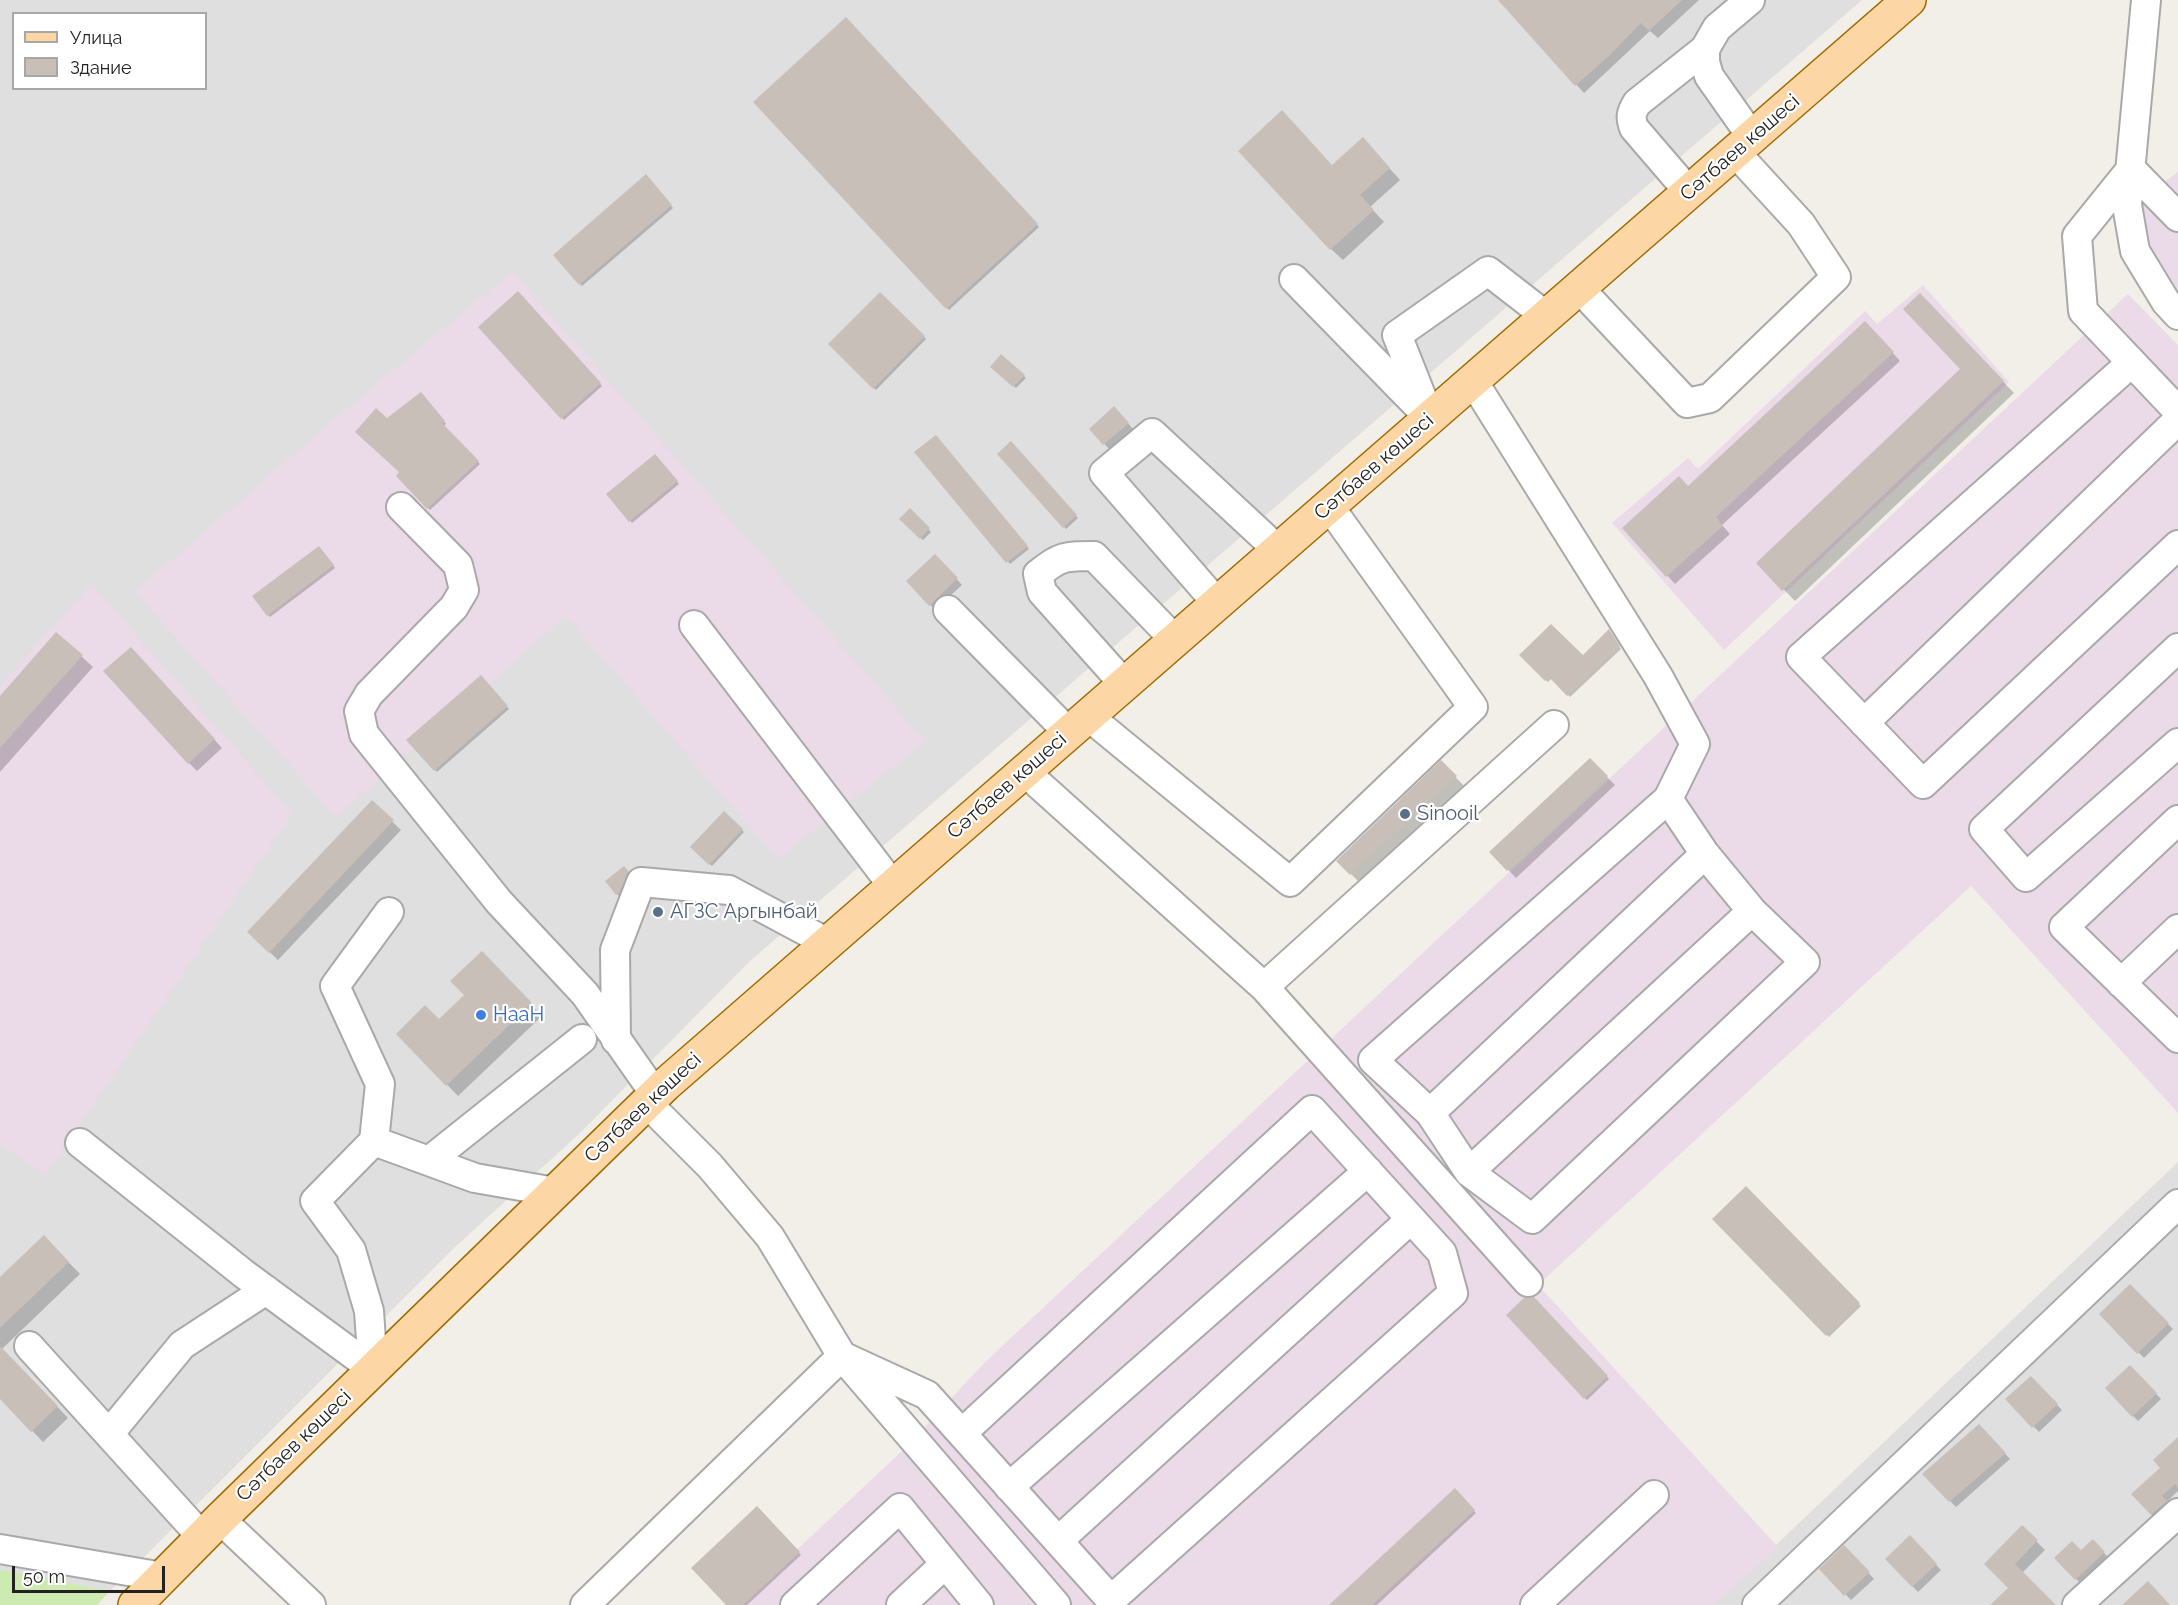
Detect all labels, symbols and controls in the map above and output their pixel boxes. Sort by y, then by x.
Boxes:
legend [12,12,207,90]
text: Улица [70,27,122,48]
text: Здание [70,57,132,78]
street label: Сәтбаев көшесі [1675,90,1805,206]
street label: Сәтбаев көшесі [1309,409,1439,525]
street label: Сәтбаев көшесі [942,728,1072,844]
place label: Sinooil [1417,802,1479,826]
marker: Sinooil [1398,807,1412,821]
place label: АГЗС Аргынбай [670,900,818,924]
marker: АГЗС Аргынбай [651,905,665,919]
place label: НааН [493,1003,544,1027]
marker: НааН [474,1008,488,1022]
street label: Сәтбаев көшесі [580,1048,706,1168]
street label: Сәтбаев көшесі [232,1385,356,1507]
scale bar [15,1554,168,1592]
text: 50 m [23,1566,65,1587]

